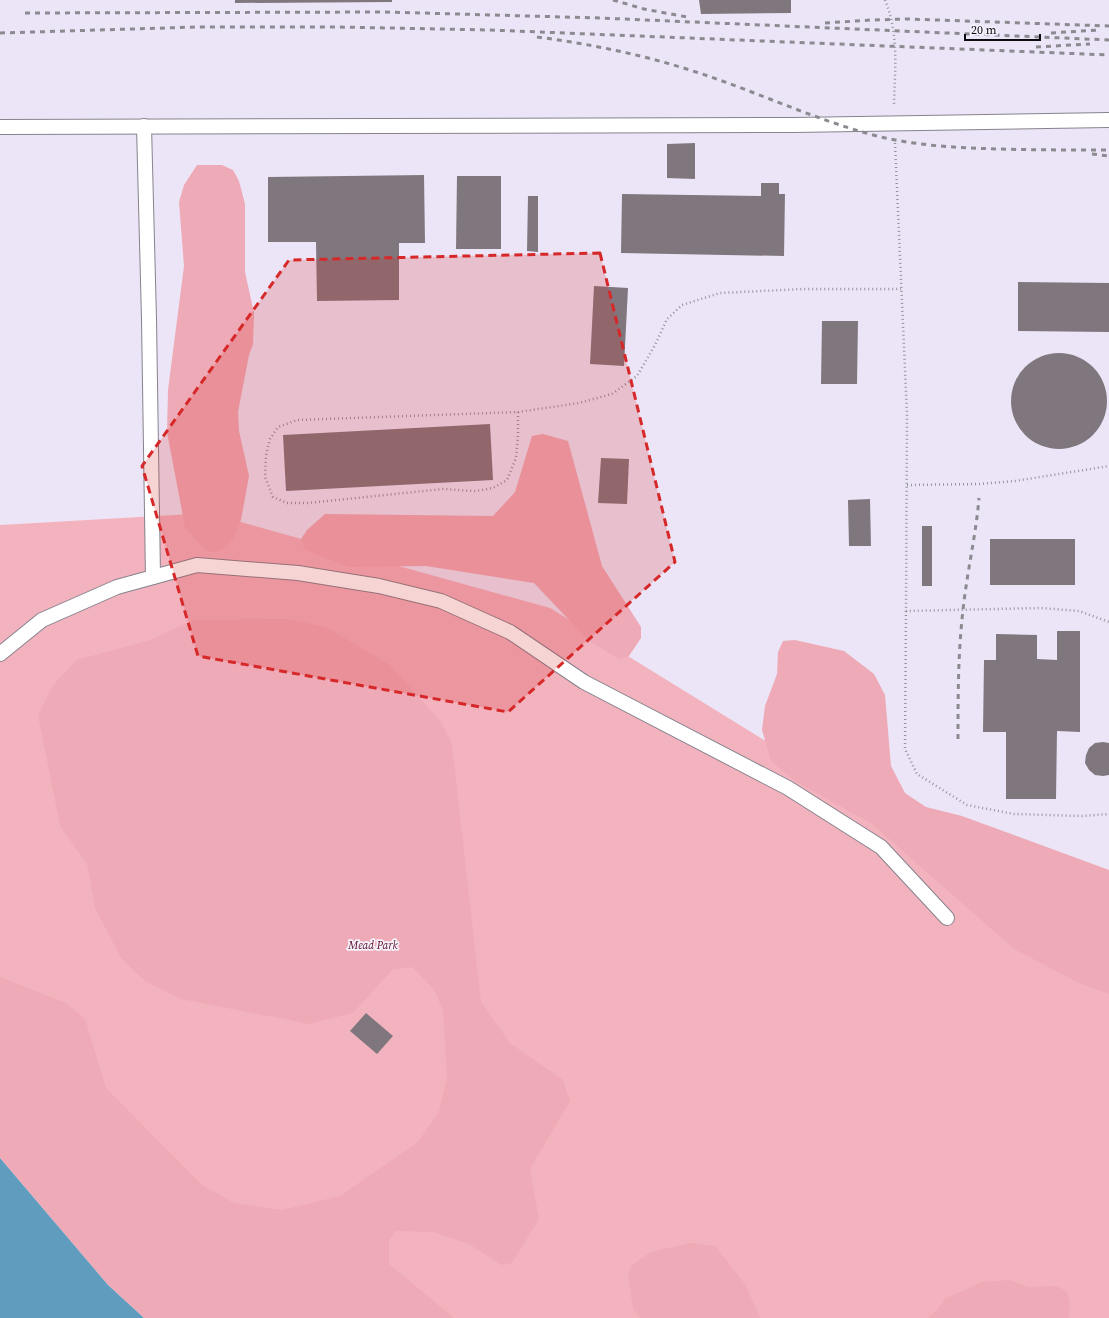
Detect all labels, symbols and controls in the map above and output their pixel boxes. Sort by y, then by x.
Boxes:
scale bar [965,16,1040,42]
text: 20 m [971,22,997,38]
park label: Mead Park [347,938,399,953]

